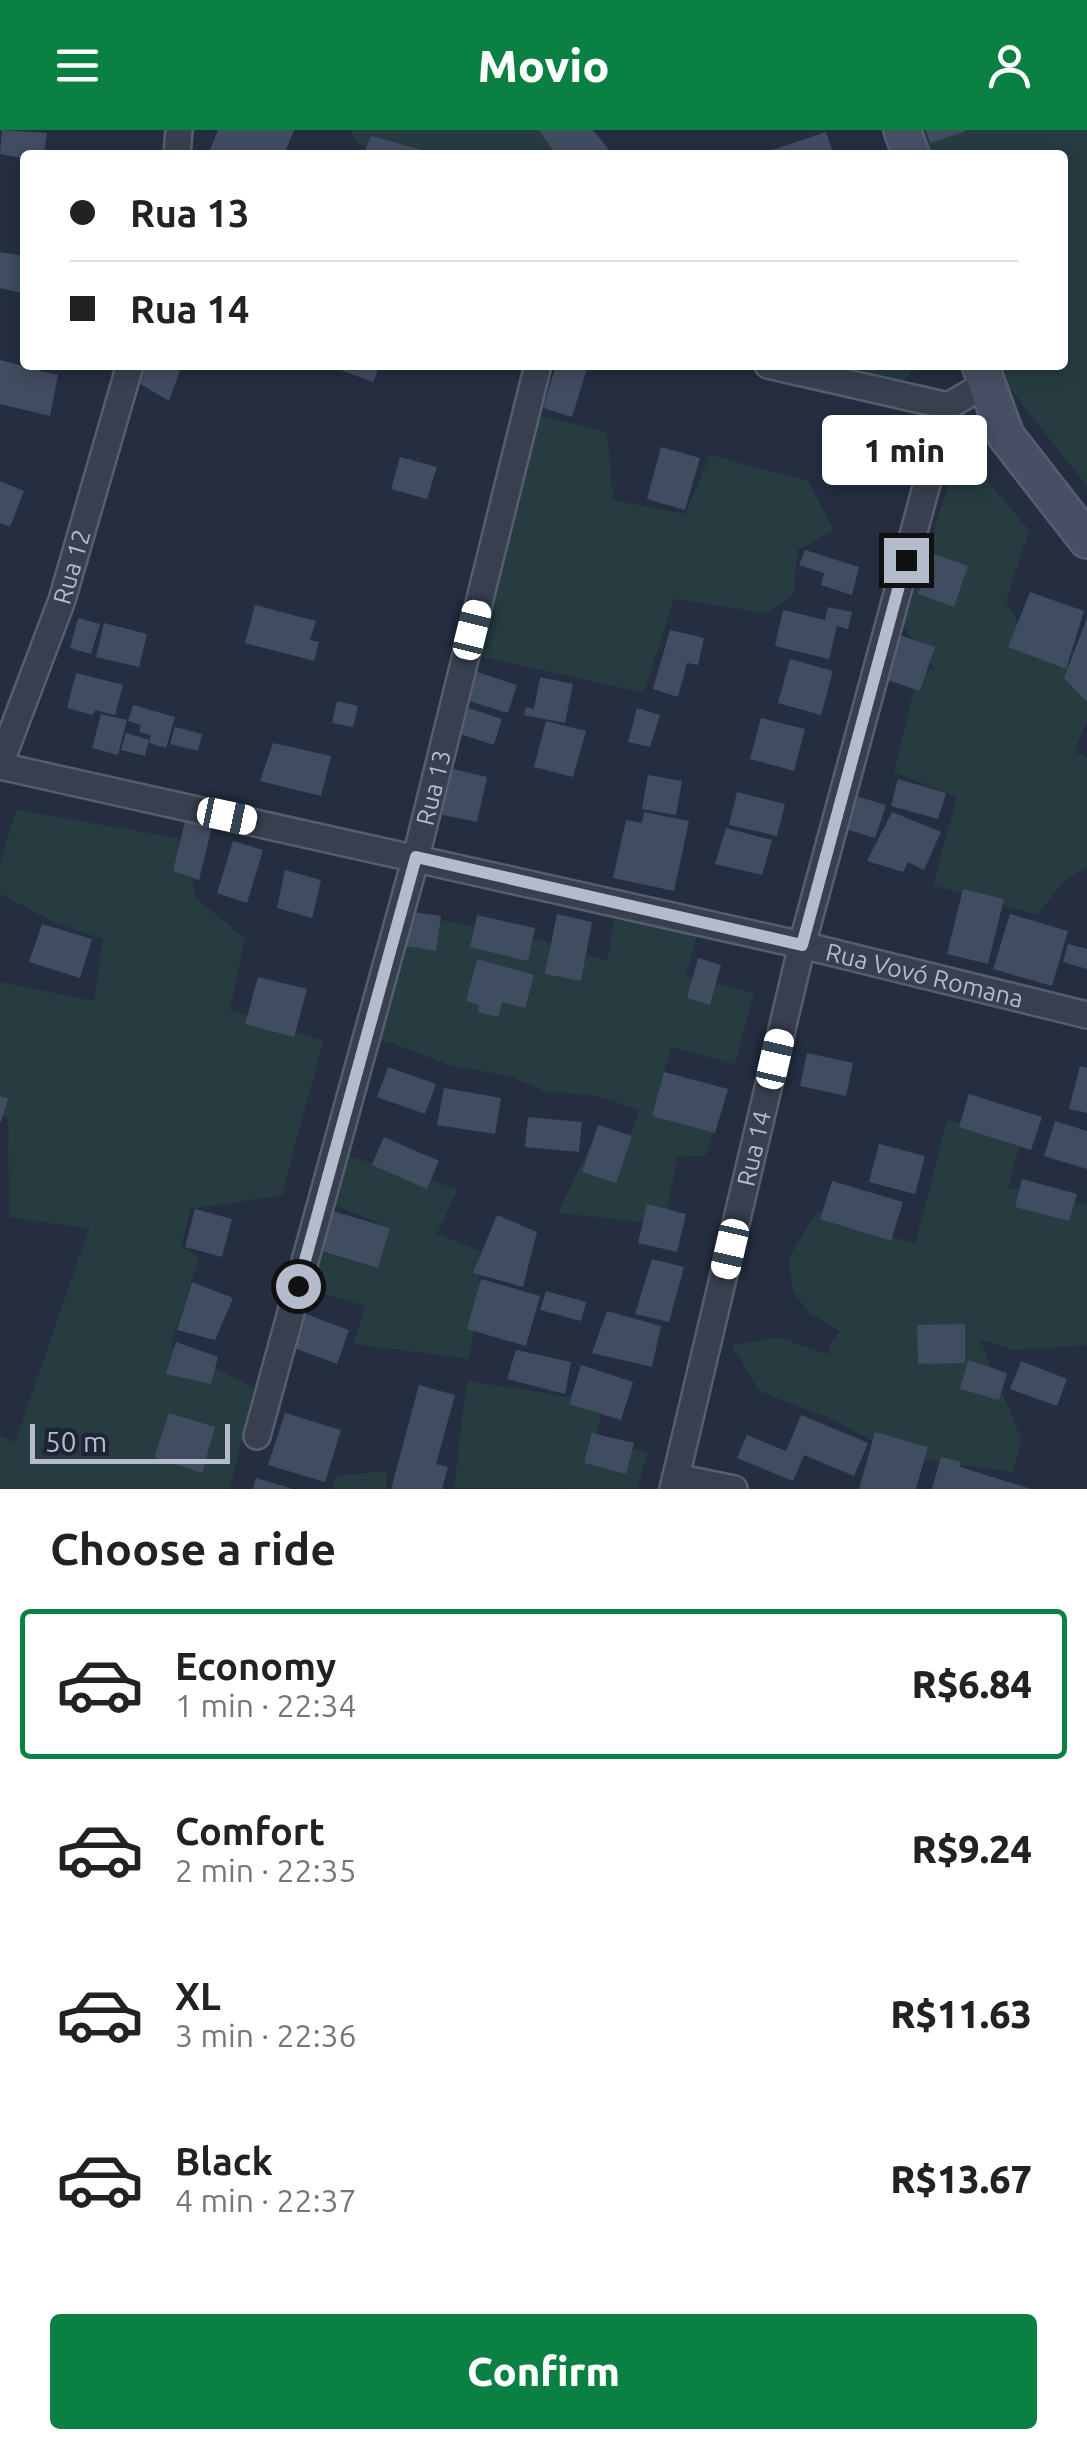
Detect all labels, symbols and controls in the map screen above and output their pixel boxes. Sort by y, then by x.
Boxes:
icon: menu [50,38,105,93]
icon: person [982,38,1037,93]
text: Movio [477,40,610,91]
text: Rua 13 [130,192,249,234]
text: Rua 14 [130,288,249,330]
callout: 1 min [824,415,988,485]
text: 1 min [864,432,945,468]
street label: Rua 12 [48,526,96,607]
route end [884,538,929,583]
car [450,597,494,663]
street label: Rua 13 [410,747,456,828]
car [195,795,259,837]
street label: Rua Vovó Romana [823,937,1026,1013]
car [754,1026,796,1092]
street label: Rua 14 [731,1108,776,1189]
car [709,1216,751,1282]
route start [276,1264,321,1309]
scale bar [30,1419,230,1464]
text: 50 m [45,1426,107,1457]
text: Choose a ride [50,1523,336,1574]
icon: car [55,1639,145,1729]
text: Economy [175,1645,336,1687]
text: R$6.84 [912,1663,1032,1705]
text: 1 min · 22:34 [175,1687,357,1723]
icon: car [55,1804,145,1894]
text: Comfort [175,1810,325,1852]
text: R$9.24 [912,1828,1032,1870]
text: 2 min · 22:35 [175,1852,357,1888]
icon: car [55,1969,145,2059]
text: XL [175,1975,221,2017]
text: R$11.63 [890,1993,1032,2035]
text: 3 min · 22:36 [175,2017,357,2053]
icon: car [55,2134,145,2224]
text: Black [175,2140,273,2182]
text: R$13.67 [890,2158,1032,2200]
text: 4 min · 22:37 [175,2182,357,2218]
button: Confirm [50,2314,1037,2429]

